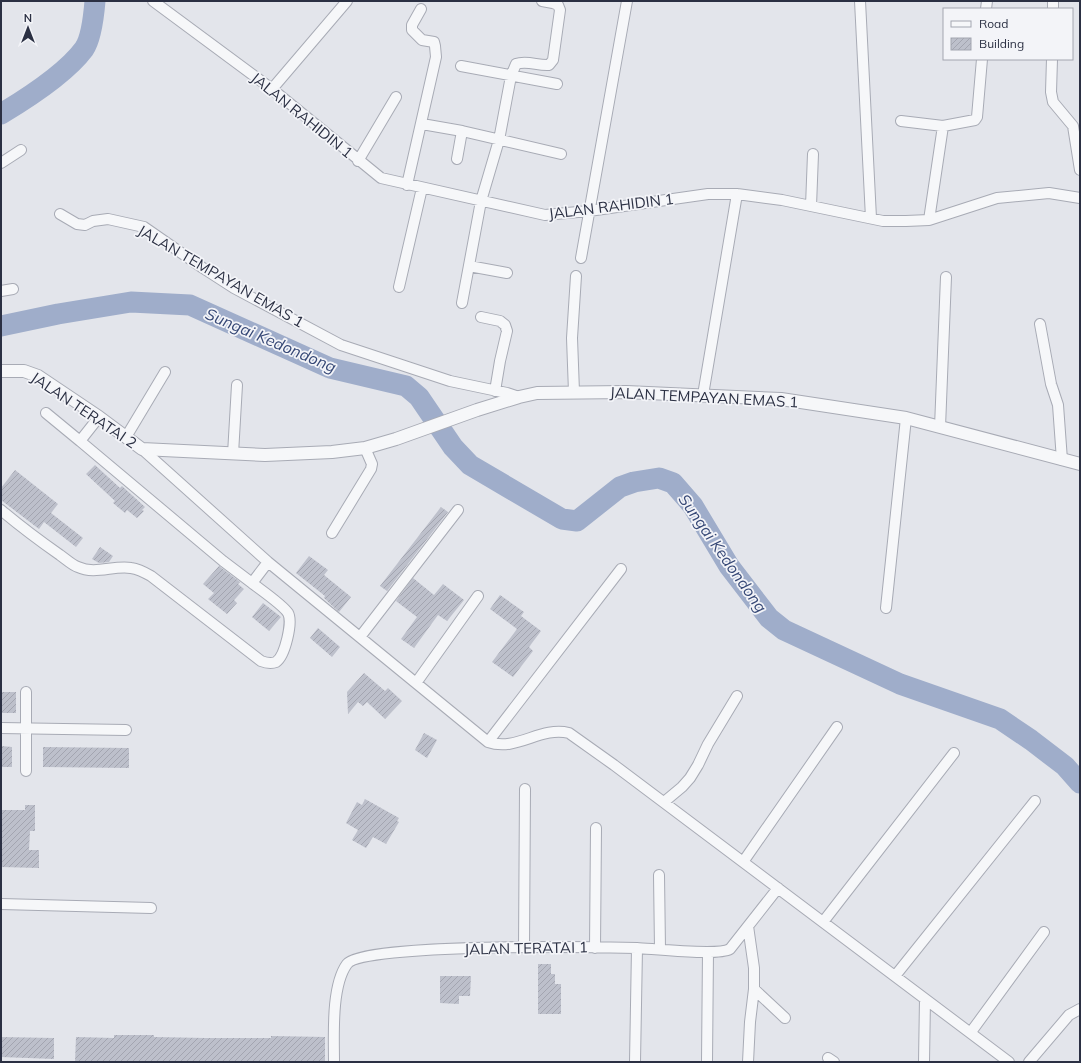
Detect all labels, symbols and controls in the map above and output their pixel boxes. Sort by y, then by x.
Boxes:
north arrow [8,8,48,48]
legend [943,8,1073,60]
text: N [24,11,32,25]
text: Road [979,16,1008,31]
text: Building [979,36,1024,51]
street label: JALAN RAHIDIN 1 [247,68,357,162]
street label: JALAN RAHIDIN 1 [547,189,675,223]
street label: JALAN TEMPAYAN EMAS 1 [135,221,307,331]
water label: Sungai Kedondong [202,303,340,377]
street label: JALAN TERATAI 2 [27,368,141,452]
street label: JALAN TEMPAYAN EMAS 1 [609,383,799,411]
water label: Sungai Kedondong [675,490,772,617]
street label: JALAN TERATAI 1 [464,937,588,959]

